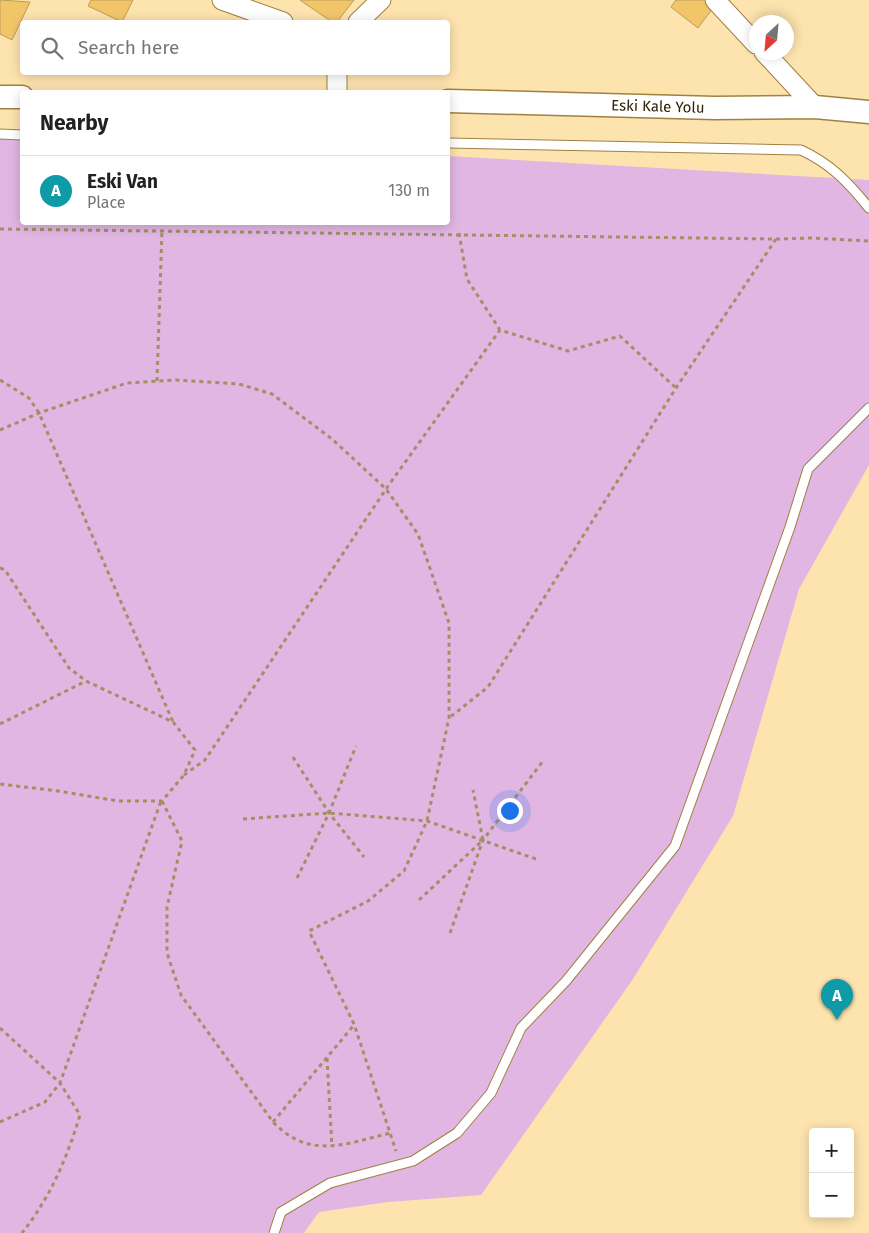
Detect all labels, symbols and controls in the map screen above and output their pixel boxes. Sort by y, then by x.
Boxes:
north arrow [749,15,794,60]
search box [20,20,450,75]
icon: search [38,34,66,62]
text: Search here [78,36,179,59]
street label: Eski Kale Yolu [611,96,705,117]
text: Nearby [40,110,108,136]
text: Eski Van [87,170,158,193]
text: A [51,181,61,200]
text: 130 m [388,181,430,200]
text: Place [87,193,126,212]
your location [497,798,523,824]
pin: A [821,979,853,1020]
map controls [809,1128,854,1218]
button: + [809,1128,854,1173]
button: − [809,1173,854,1218]

